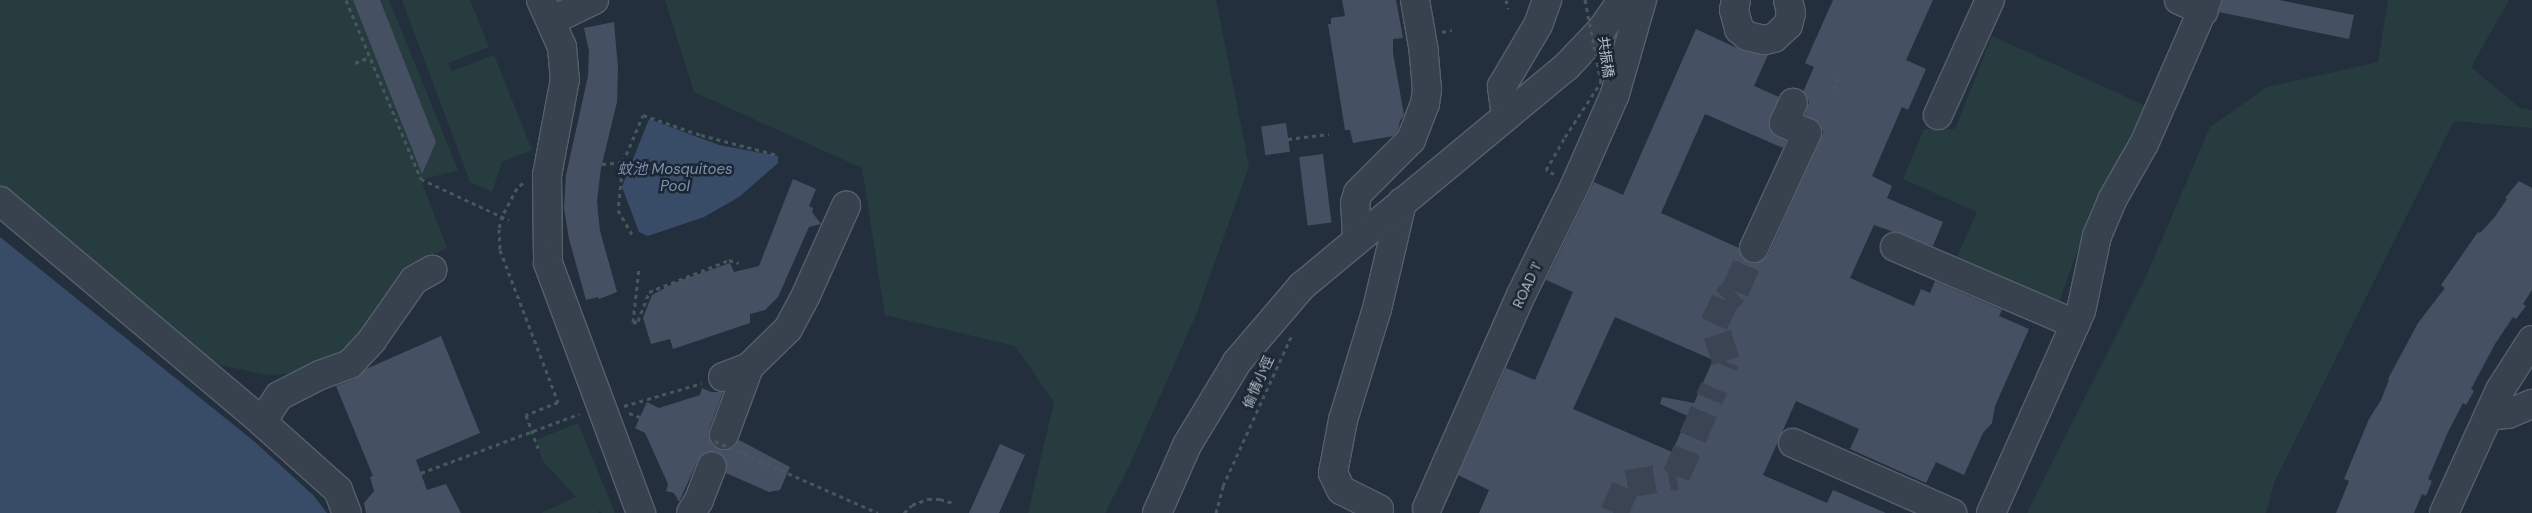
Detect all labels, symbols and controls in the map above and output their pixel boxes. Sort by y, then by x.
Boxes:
street label: 共振橋 [1595,35,1617,79]
water label: 蚊池 Mosquitoes Pool [617,160,733,195]
street label: ROAD 'I' [1509,259,1545,311]
street label: 偷情小徑 [1239,353,1277,411]

